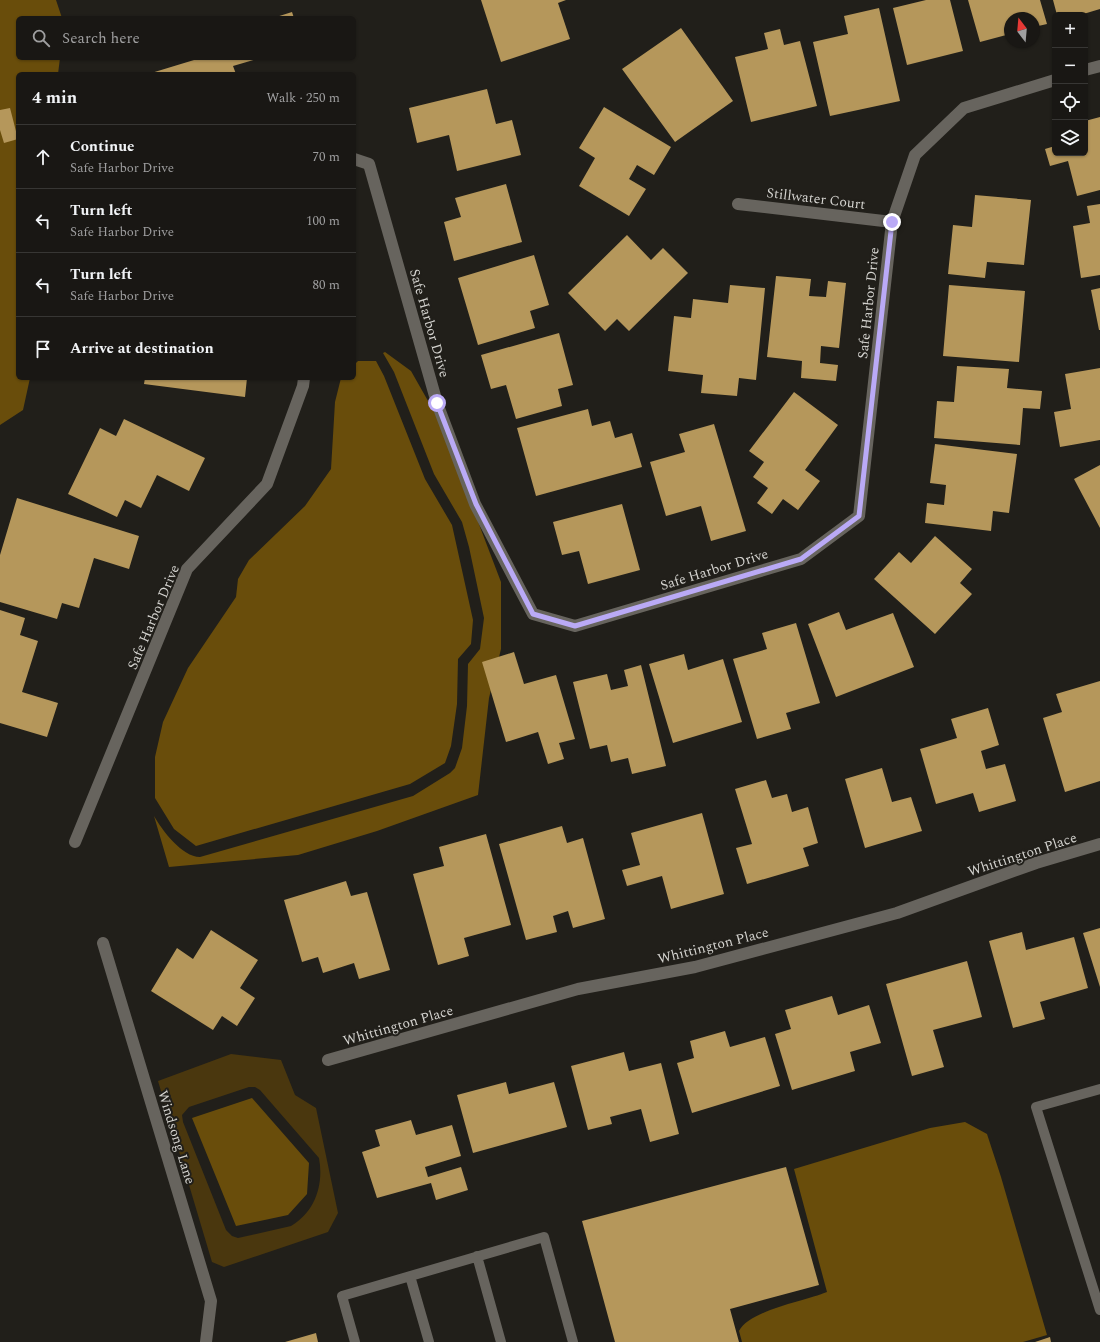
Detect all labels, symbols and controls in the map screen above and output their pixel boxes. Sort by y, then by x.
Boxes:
north arrow [1004,12,1040,48]
map controls [1052,12,1088,156]
button: + [1052,12,1088,48]
search box [16,16,356,60]
icon: search [30,27,52,49]
text: Search here [62,27,140,50]
button: − [1052,48,1088,84]
button: locate [1052,84,1088,120]
text: 4 min [32,85,77,111]
text: Walk · 250 m [266,88,340,108]
button: layers [1052,120,1088,156]
text: Continue [70,135,135,158]
icon: ahead [32,146,54,168]
text: 70 m [313,147,340,167]
text: Safe Harbor Drive [70,158,174,178]
street label: Stillwater Court [765,182,867,215]
text: Turn left [70,199,132,222]
icon: left [32,210,54,232]
text: 100 m [306,211,340,231]
route end [883,213,901,231]
text: Safe Harbor Drive [70,222,174,242]
street label: Safe Harbor Drive [852,246,885,360]
text: Turn left [70,263,132,286]
street label: Safe Harbor Drive [404,266,455,380]
icon: left [32,274,54,296]
text: 80 m [313,275,340,295]
text: Safe Harbor Drive [70,286,174,306]
text: Arrive at destination [70,337,214,360]
icon: arrive [32,338,54,360]
route start [428,394,446,412]
street label: Safe Harbor Drive [658,543,771,596]
street label: Safe Harbor Drive [122,561,185,673]
street label: Whittington Place [965,827,1080,882]
street label: Whittington Place [655,921,771,969]
street label: Whittington Place [341,1000,456,1051]
street label: Windsong Lane [152,1088,201,1187]

